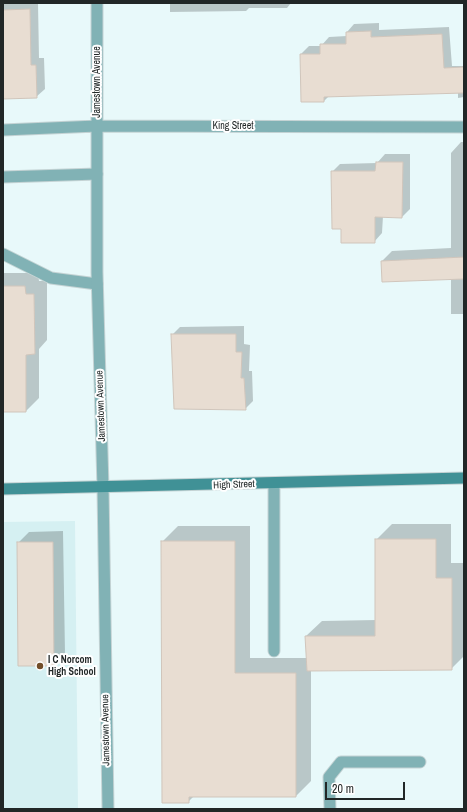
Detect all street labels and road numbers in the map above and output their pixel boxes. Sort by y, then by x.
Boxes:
street label: Jamestown Avenue [91,46,103,118]
street label: King Street [212,120,254,132]
street label: Jamestown Avenue [94,370,108,442]
street label: High Street [213,478,255,492]
street label: Jamestown Avenue [99,694,113,766]

